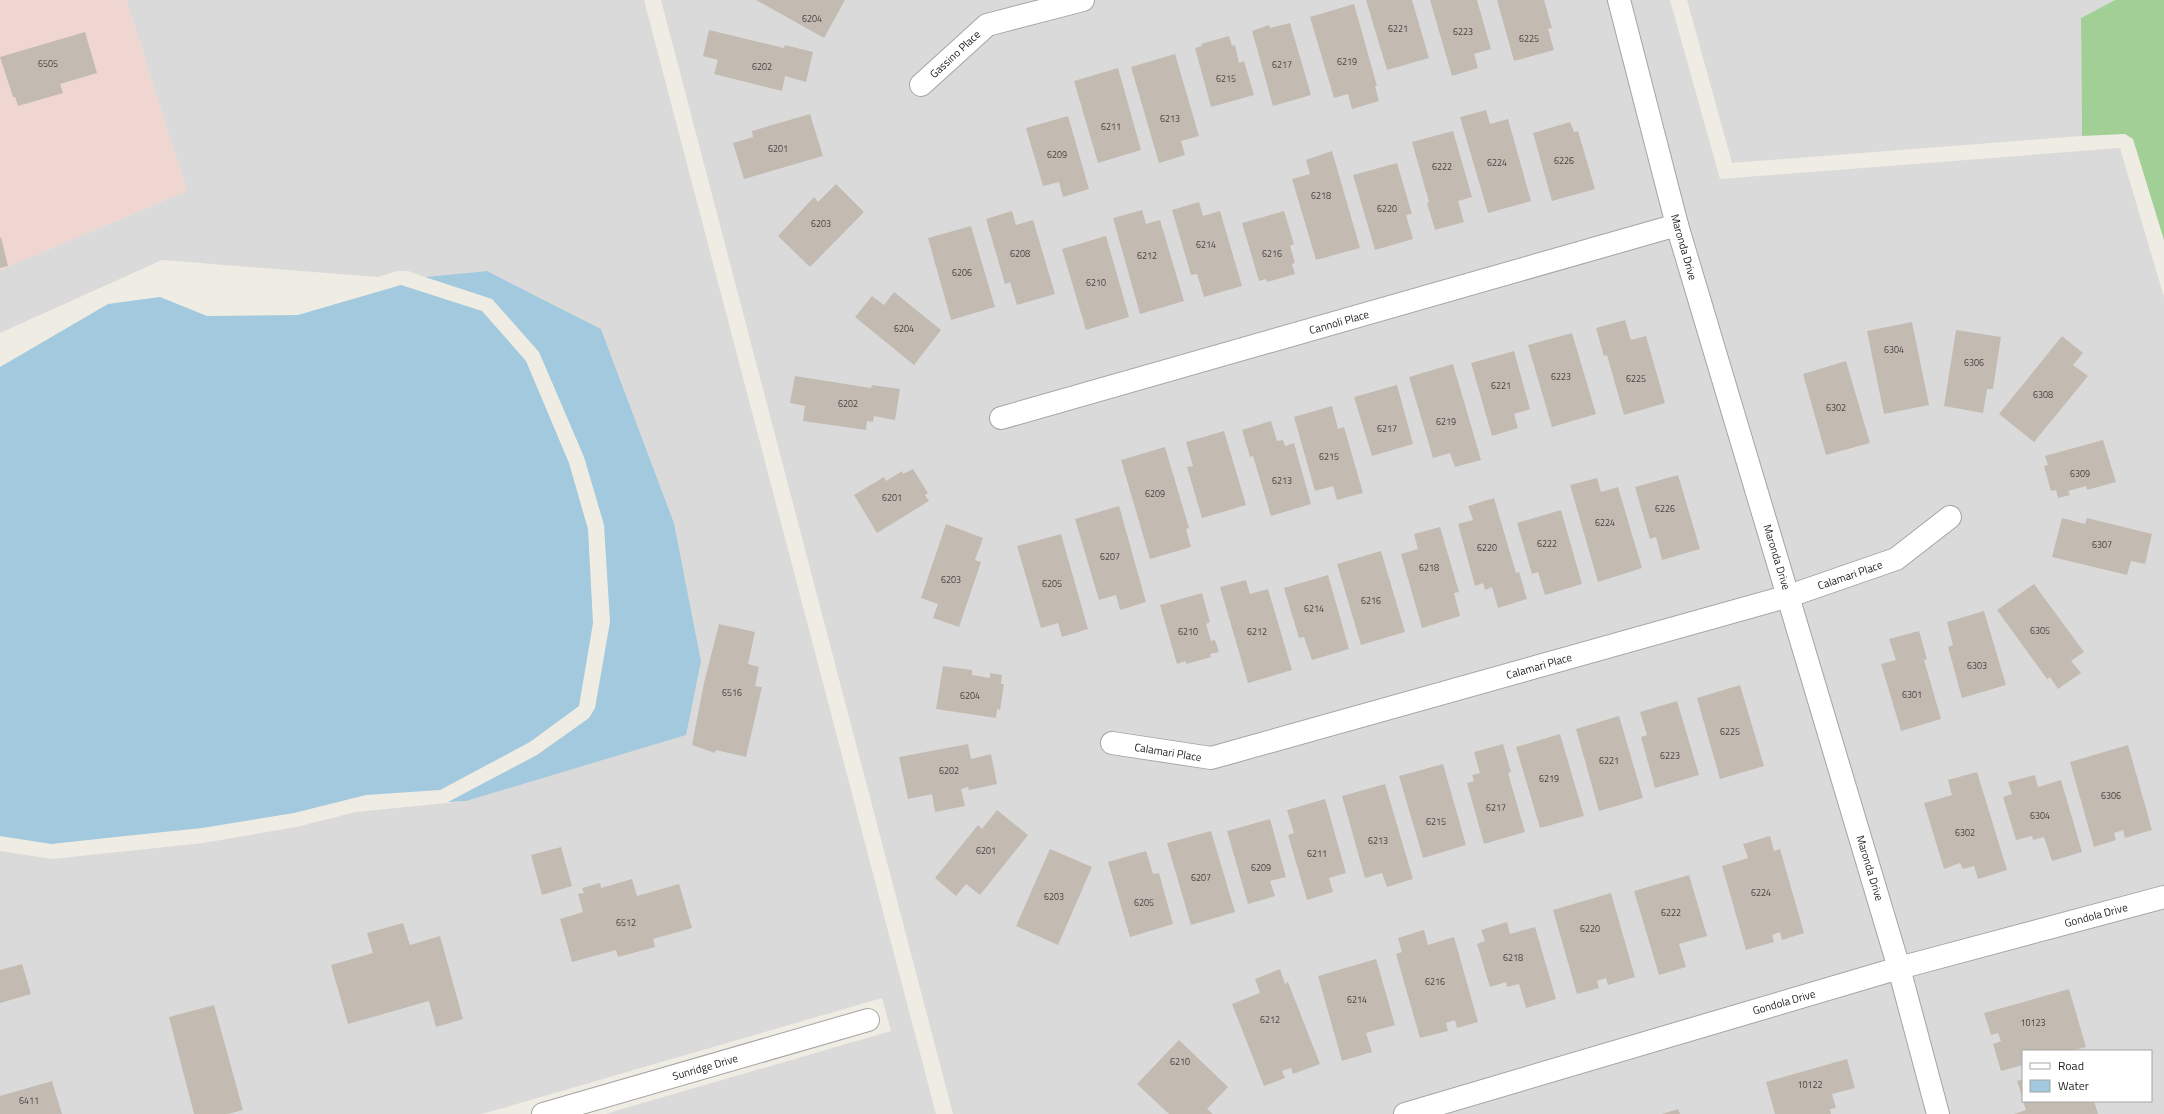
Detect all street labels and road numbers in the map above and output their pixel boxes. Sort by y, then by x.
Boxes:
street label: Gassino Place [926,26,984,82]
street label: Maronda Drive [1667,212,1701,282]
street label: Cannoli Place [1307,306,1371,338]
street label: Maronda Drive [1759,522,1795,592]
street label: Calamari Place [1815,556,1885,594]
street label: Calamari Place [1504,649,1574,683]
street label: Calamari Place [1133,739,1203,765]
street label: Maronda Drive [1852,833,1888,903]
street label: Gondola Drive [2063,899,2130,931]
street label: Gondola Drive [1751,985,1818,1019]
street label: Sunridge Drive [670,1050,740,1084]

